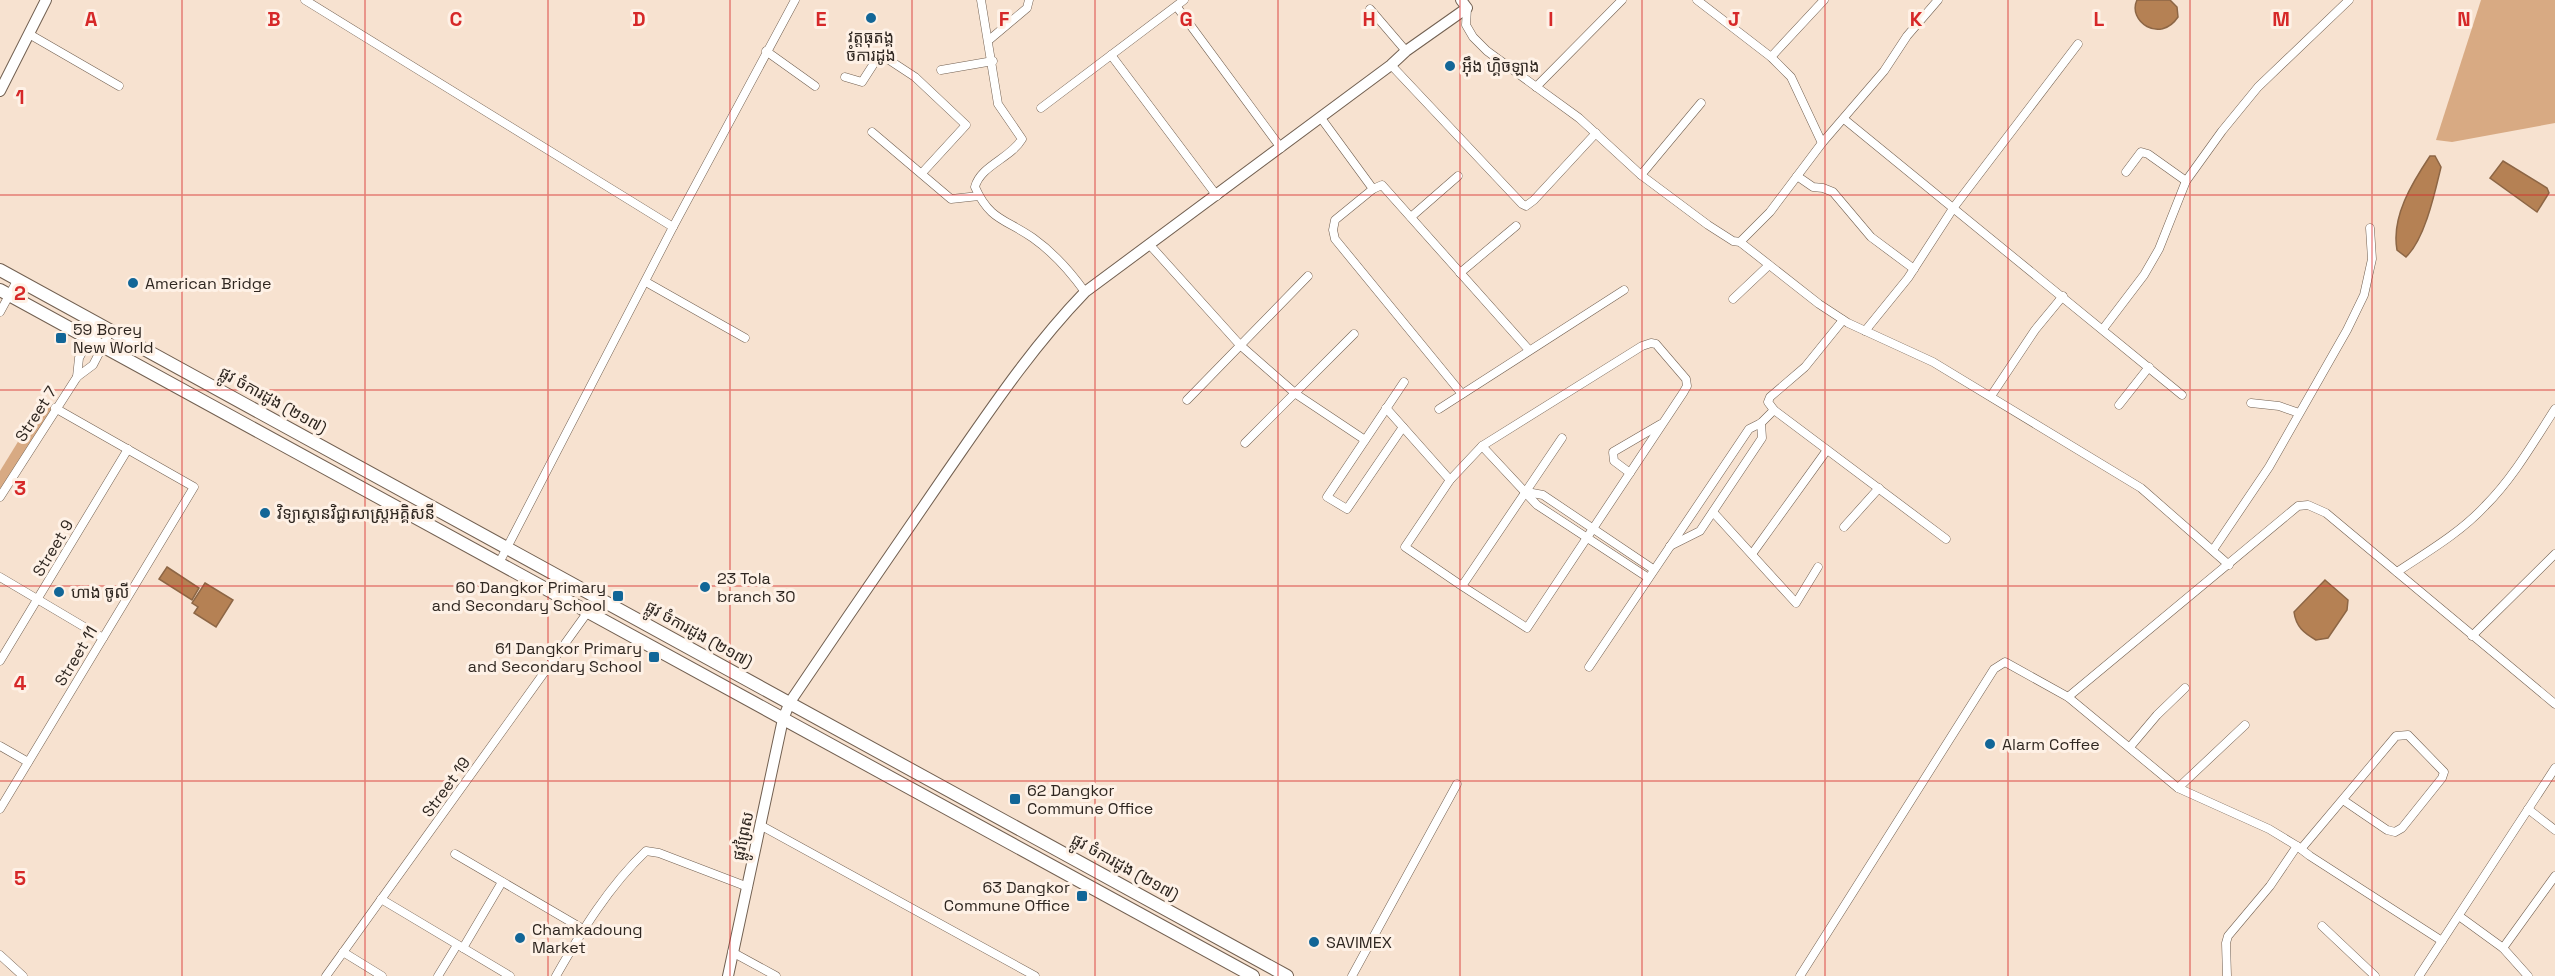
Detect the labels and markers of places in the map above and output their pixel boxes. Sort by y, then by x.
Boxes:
marker: វត្តធុតង្គ ចំការដូង [864,11,878,25]
place label: វត្តធុតង្គ ចំការដូង [846,27,896,66]
place label: អ៊ឹង ហ្គិចឡាង [1462,56,1539,77]
marker: អ៊ឹង ហ្គិចឡាង [1443,59,1457,73]
place label: American Bridge [145,273,272,294]
marker: American Bridge [126,276,140,290]
place label: 59 Borey New World [73,319,154,358]
marker: 59 Borey New World [54,331,68,345]
place label: វិទ្យាស្ថានវិជ្ជាសាស្រ្តអគ្គិសនី [276,503,435,524]
marker: វិទ្យាស្ថានវិជ្ជាសាស្រ្តអគ្គិសនី [258,506,272,520]
place label: 23 Tola branch 30 [717,568,795,607]
place label: 60 Dangkor Primary and Secondary School [432,577,606,616]
marker: 23 Tola branch 30 [698,580,712,594]
place label: ហាង ចូលី [71,582,129,603]
marker: ហាង ចូលី [52,585,66,599]
marker: 60 Dangkor Primary and Secondary School [611,589,625,603]
place label: 61 Dangkor Primary and Secondary School [468,638,642,677]
marker: 61 Dangkor Primary and Secondary School [647,650,661,664]
place label: Alarm Coffee [2002,734,2100,755]
marker: Alarm Coffee [1983,737,1997,751]
place label: 62 Dangkor Commune Office [1027,780,1153,819]
marker: 62 Dangkor Commune Office [1008,792,1022,806]
place label: 63 Dangkor Commune Office [944,877,1070,916]
marker: 63 Dangkor Commune Office [1075,889,1089,903]
place label: Chamkadoung Market [532,919,643,958]
marker: Chamkadoung Market [513,931,527,945]
place label: SAVIMEX [1326,932,1392,953]
marker: SAVIMEX [1307,935,1321,949]

